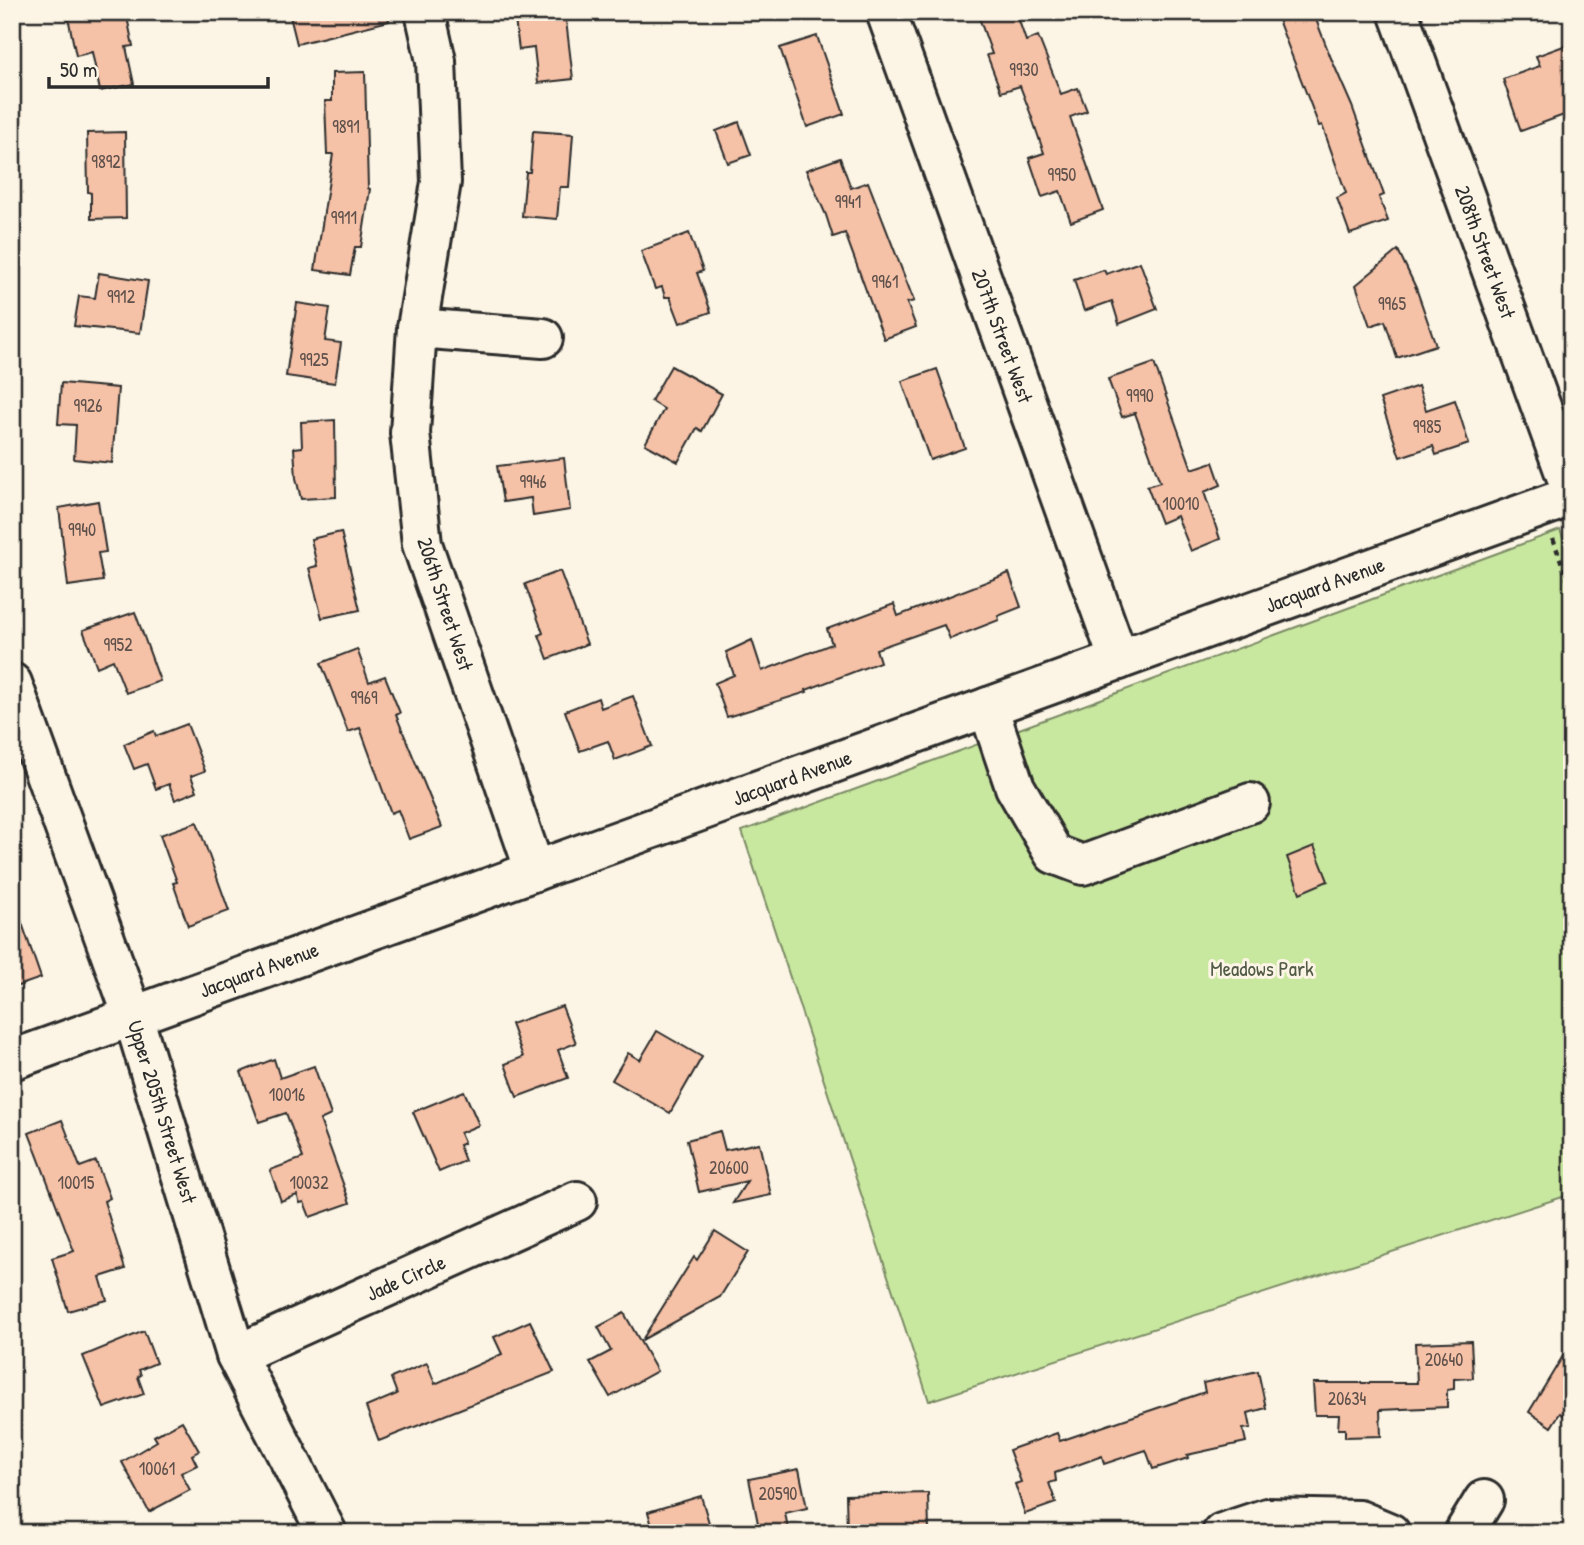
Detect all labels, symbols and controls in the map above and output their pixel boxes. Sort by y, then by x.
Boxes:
scale bar [49,46,268,90]
text: 50 m [60,55,97,84]
house number: 9930 [1009,57,1039,82]
house number: 9891 [332,114,360,139]
house number: 9892 [91,149,121,174]
house number: 9950 [1048,162,1076,187]
street label: 208th Street West [1448,181,1523,323]
house number: 9941 [835,189,861,214]
house number: 9911 [331,205,357,230]
street label: 207th Street West [965,265,1040,408]
house number: 9961 [872,269,898,294]
house number: 9912 [107,284,136,309]
house number: 9965 [1378,291,1406,316]
house number: 9925 [299,347,329,372]
house number: 9990 [1126,383,1154,408]
house number: 9926 [74,393,102,418]
house number: 9985 [1413,414,1442,439]
house number: 9946 [519,469,547,494]
house number: 10010 [1162,491,1200,516]
house number: 9940 [68,517,96,542]
street label: 206th Street West [410,533,481,675]
street label: Jacquard Avenue [1261,550,1388,620]
house number: 9952 [103,632,133,657]
house number: 9969 [351,685,378,710]
street label: Jacquard Avenue [728,743,855,813]
street label: Jacquard Avenue [195,935,322,1005]
park label: Meadows Park [1210,954,1314,983]
street label: Upper 205th Street West [121,1017,204,1208]
house number: 10016 [269,1082,305,1107]
house number: 20600 [709,1155,749,1180]
house number: 10015 [58,1170,95,1195]
house number: 10032 [289,1170,329,1195]
street label: Jade Circle [362,1247,450,1308]
house number: 20640 [1425,1347,1463,1372]
house number: 20634 [1328,1386,1366,1411]
house number: 10061 [139,1456,175,1481]
house number: 20590 [759,1481,797,1506]

